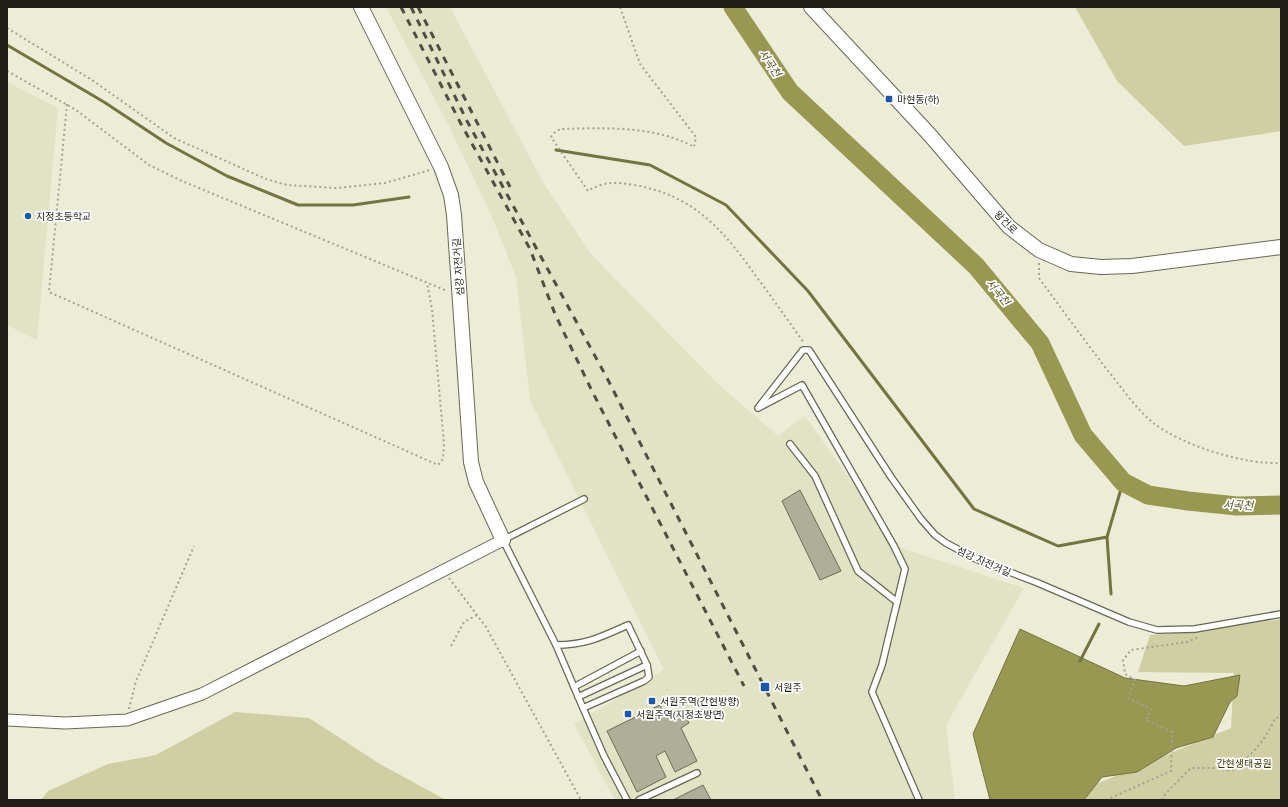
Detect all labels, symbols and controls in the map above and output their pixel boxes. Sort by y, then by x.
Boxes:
water label: 서곡천 [756,46,785,81]
place label: 마현동(하) [897,93,940,106]
marker: 마현동(하) [884,94,894,104]
street label: 왕건로 [991,208,1020,237]
place label: 지정초등학교 [36,210,91,223]
marker: 지정초등학교 [23,211,33,221]
street label: 섬강 자전거길 [450,238,467,296]
water label: 서곡천 [983,276,1014,310]
water label: 서곡천 [1223,497,1255,513]
street label: 섬강 자전거길 [955,544,1013,579]
marker: 서원주 [759,681,771,693]
place label: 서원주 [774,681,802,694]
place label: 서원주역(간현방향) [660,695,739,708]
marker: 서원주역(간현방향) [647,696,657,706]
place label: 서원주역(지정초방면) [636,708,725,721]
marker: 서원주역(지정초방면) [623,709,633,719]
park label: 간현생태공원 [1216,757,1272,770]

